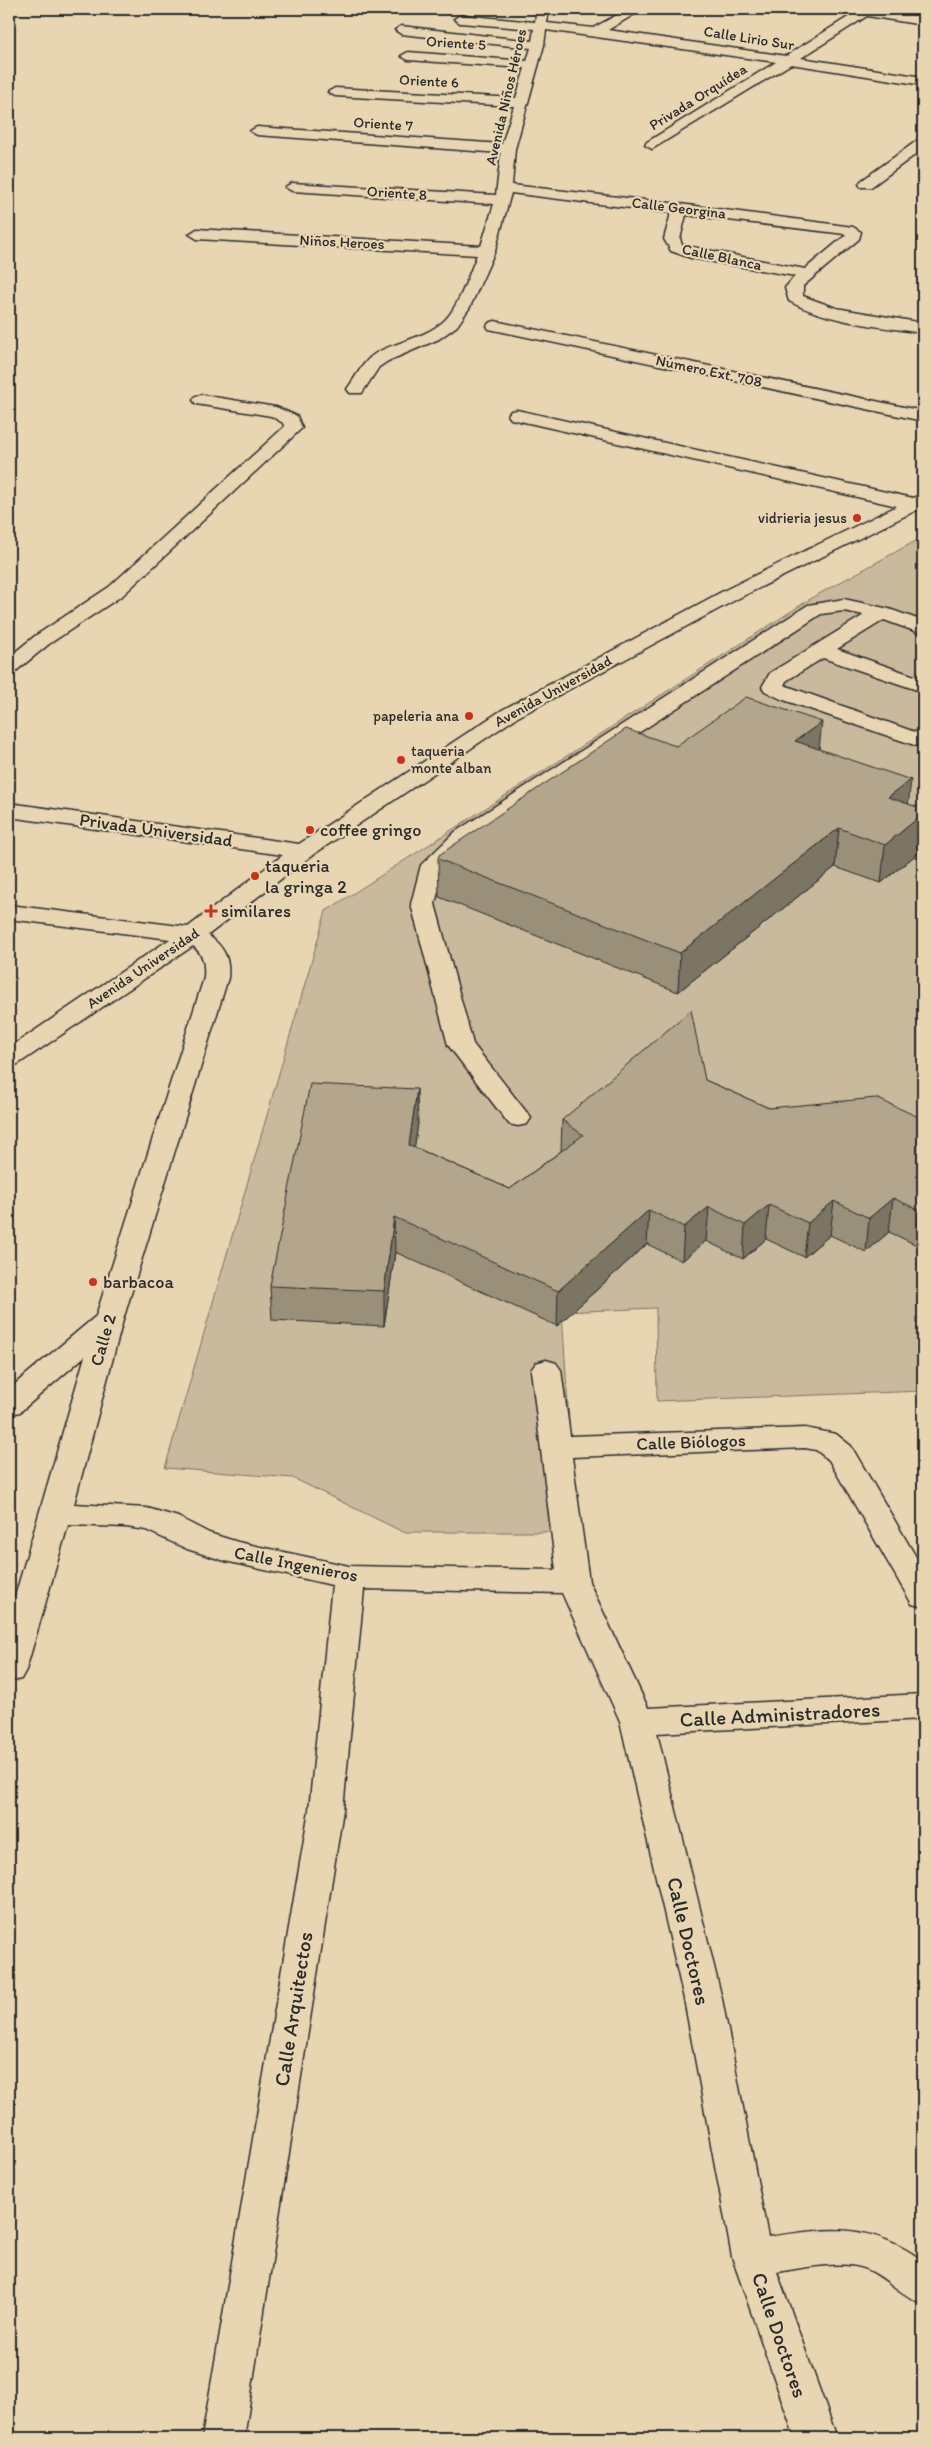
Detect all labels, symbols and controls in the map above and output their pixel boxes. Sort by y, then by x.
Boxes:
street label: Calle Lirio Sur [702,22,796,54]
street label: Avenida Niños Héroes [482,27,531,167]
street label: Oriente 5 [425,32,487,54]
street label: Privada Orquídea [646,60,750,134]
street label: Oriente 6 [399,70,459,92]
street label: Oriente 7 [353,113,414,135]
street label: Oriente 8 [366,182,428,204]
street label: Calle Georgina [631,193,727,223]
street label: Niños Heroes [299,231,385,253]
street label: Calle Blanca [680,240,764,274]
street label: Número Ext. 708 [654,351,764,391]
place label: vidrieria jesus [758,509,847,527]
marker: vidrieria jesus [851,512,863,524]
street label: Avenida Universidad [491,651,615,731]
place label: papeleria ana [373,707,459,725]
marker: papeleria ana [463,710,475,722]
place label: taqueria monte alban [411,742,492,777]
marker: taqueria monte alban [395,754,407,766]
street label: Privada Universidad [78,808,234,852]
place label: coffee gringo [320,819,421,841]
marker: coffee gringo [304,824,316,836]
place label: taqueria la gringa 2 [265,855,347,898]
marker: taqueria la gringa 2 [249,870,261,882]
place label: similares [221,900,291,922]
marker: similares [205,905,217,917]
street label: Avenida Universidad [83,924,203,1012]
place label: barbacoa [103,1271,174,1293]
marker: barbacoa [87,1276,99,1288]
street label: Calle 2 [85,1311,121,1369]
street label: Calle Biólogos [636,1429,746,1455]
street label: Calle Ingenieros [232,1541,360,1587]
street label: Calle Administradores [679,1696,881,1732]
street label: Calle Doctores [662,1874,716,2008]
street label: Calle Arquitectos [268,1930,318,2088]
street label: Calle Doctores [747,2269,813,2401]

